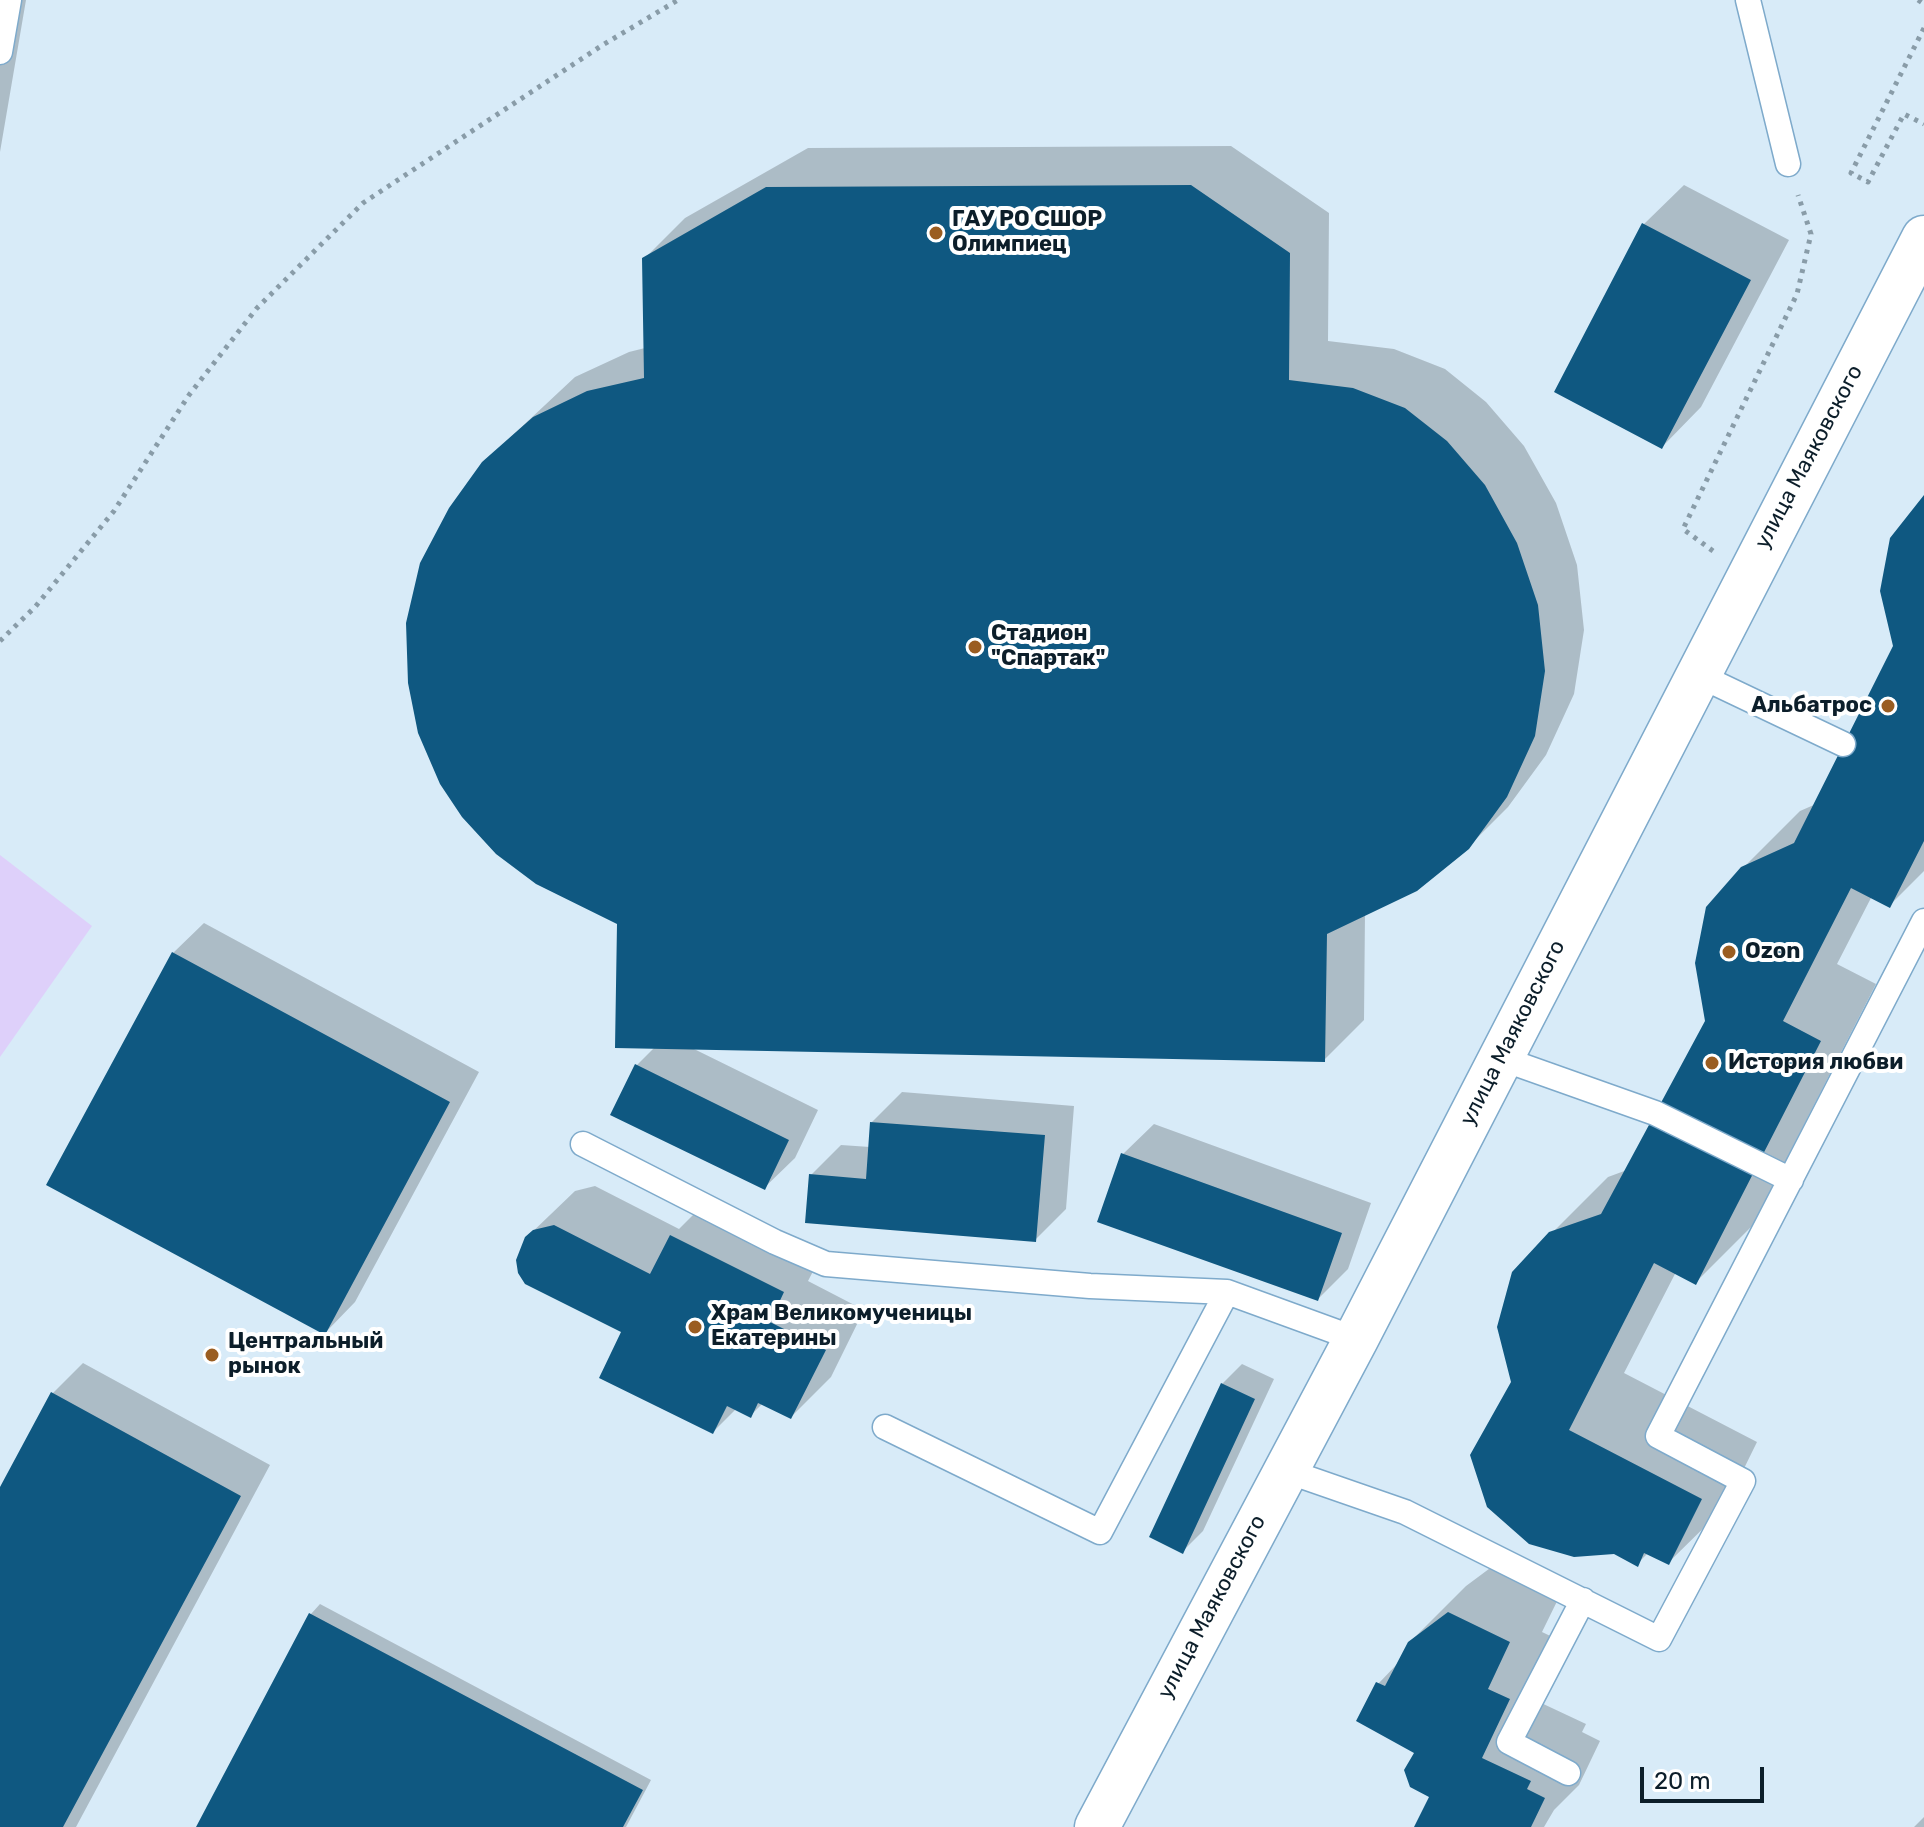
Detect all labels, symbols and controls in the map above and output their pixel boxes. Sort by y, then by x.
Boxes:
place label: ГАУ РО СШОР Олимпиец [952,207,1102,258]
marker: ГАУ РО СШОР Олимпиец [927,224,945,242]
street label: улица Маяковского [1749,361,1869,553]
place label: Стадион "Спартак" [991,621,1105,672]
marker: Стадион "Спартак" [966,638,984,656]
place label: Альбатрос [1751,693,1872,719]
marker: Альбатрос [1879,697,1897,715]
street label: улица Маяковского [1455,936,1571,1130]
place label: Ozon [1745,939,1800,965]
marker: Ozon [1720,943,1738,961]
place label: История любви [1728,1050,1903,1076]
marker: История любви [1703,1054,1721,1072]
place label: Храм Великомученицы Екатерины [711,1301,972,1352]
marker: Храм Великомученицы Екатерины [686,1318,704,1336]
place label: Центральный рынок [228,1329,383,1380]
marker: Центральный рынок [203,1346,221,1364]
street label: улица Маяковского [1152,1511,1272,1703]
scale bar [1644,1751,1768,1801]
text: 20 m [1654,1767,1711,1795]

